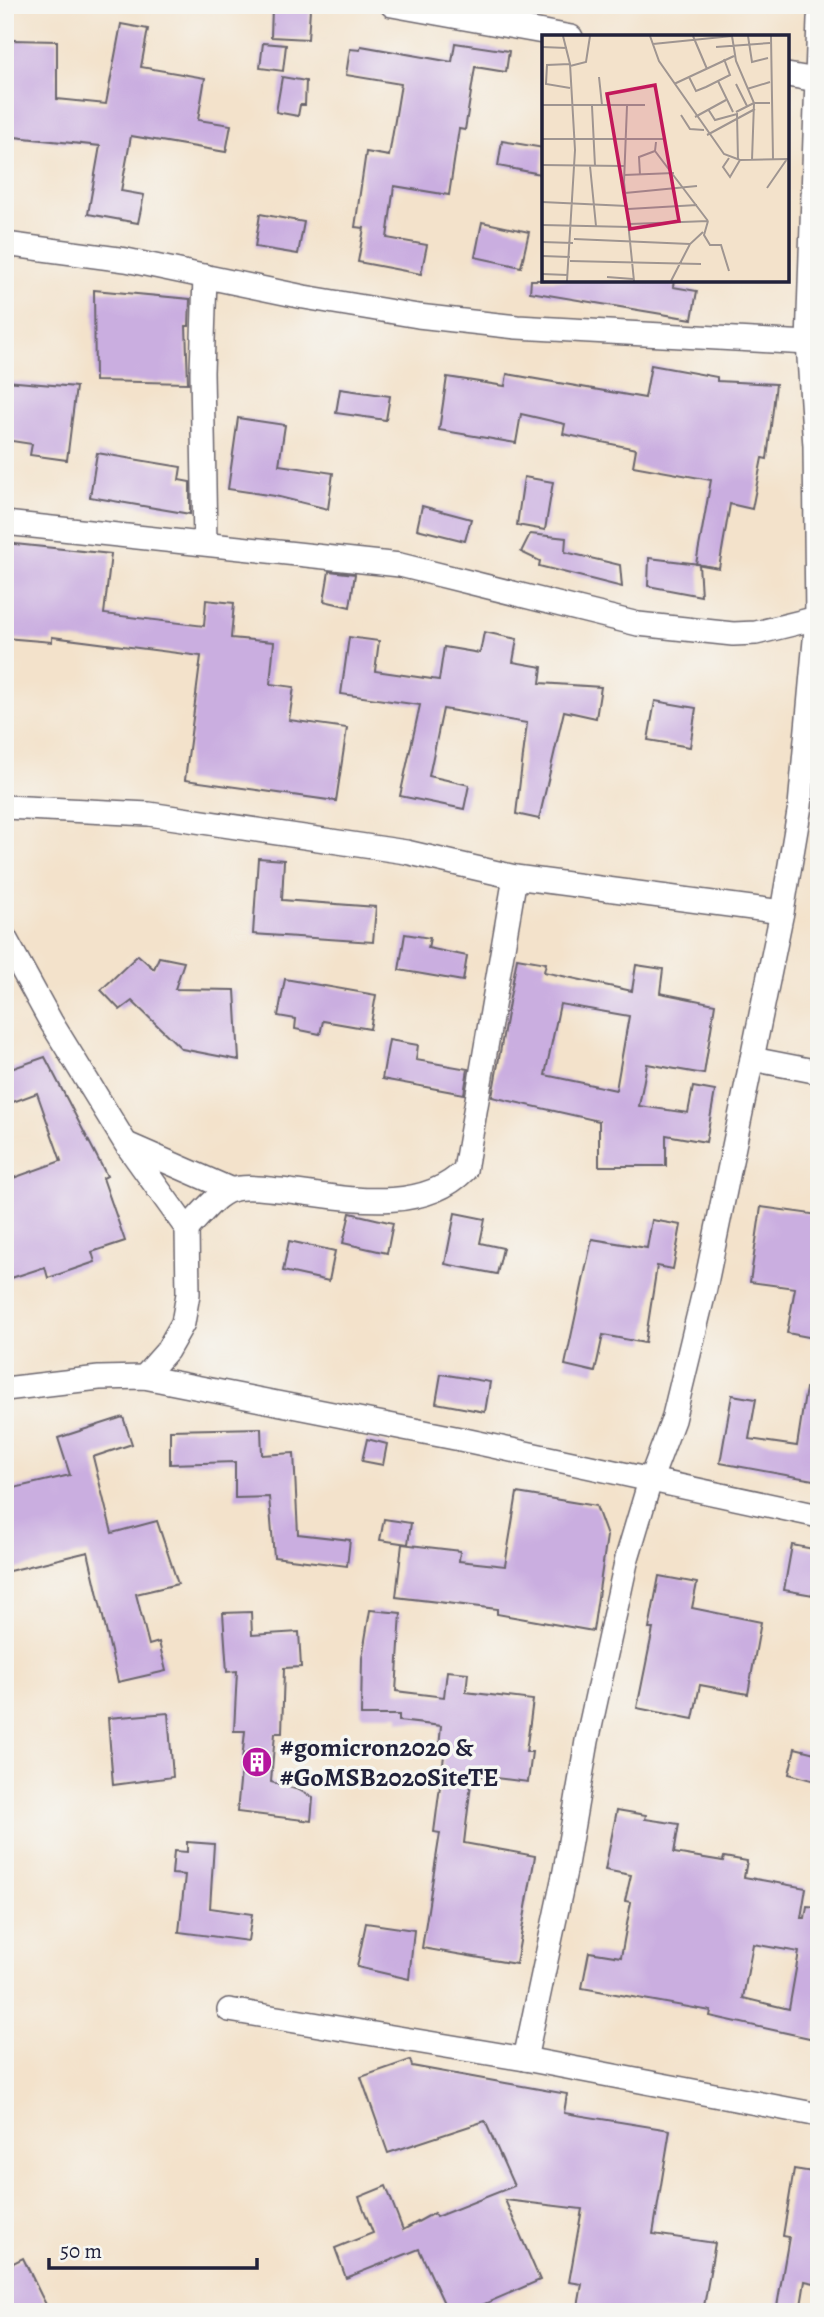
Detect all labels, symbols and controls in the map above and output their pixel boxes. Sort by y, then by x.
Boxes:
inset map [542,35,789,282]
place label: #gomicron2020 & #GoMSB2020SiteTE [280,1730,498,1795]
building icon: #gomicron2020 & #GoMSB2020SiteTE [240,1745,274,1779]
scale bar [49,2226,257,2270]
text: 50 m [60,2237,102,2265]

